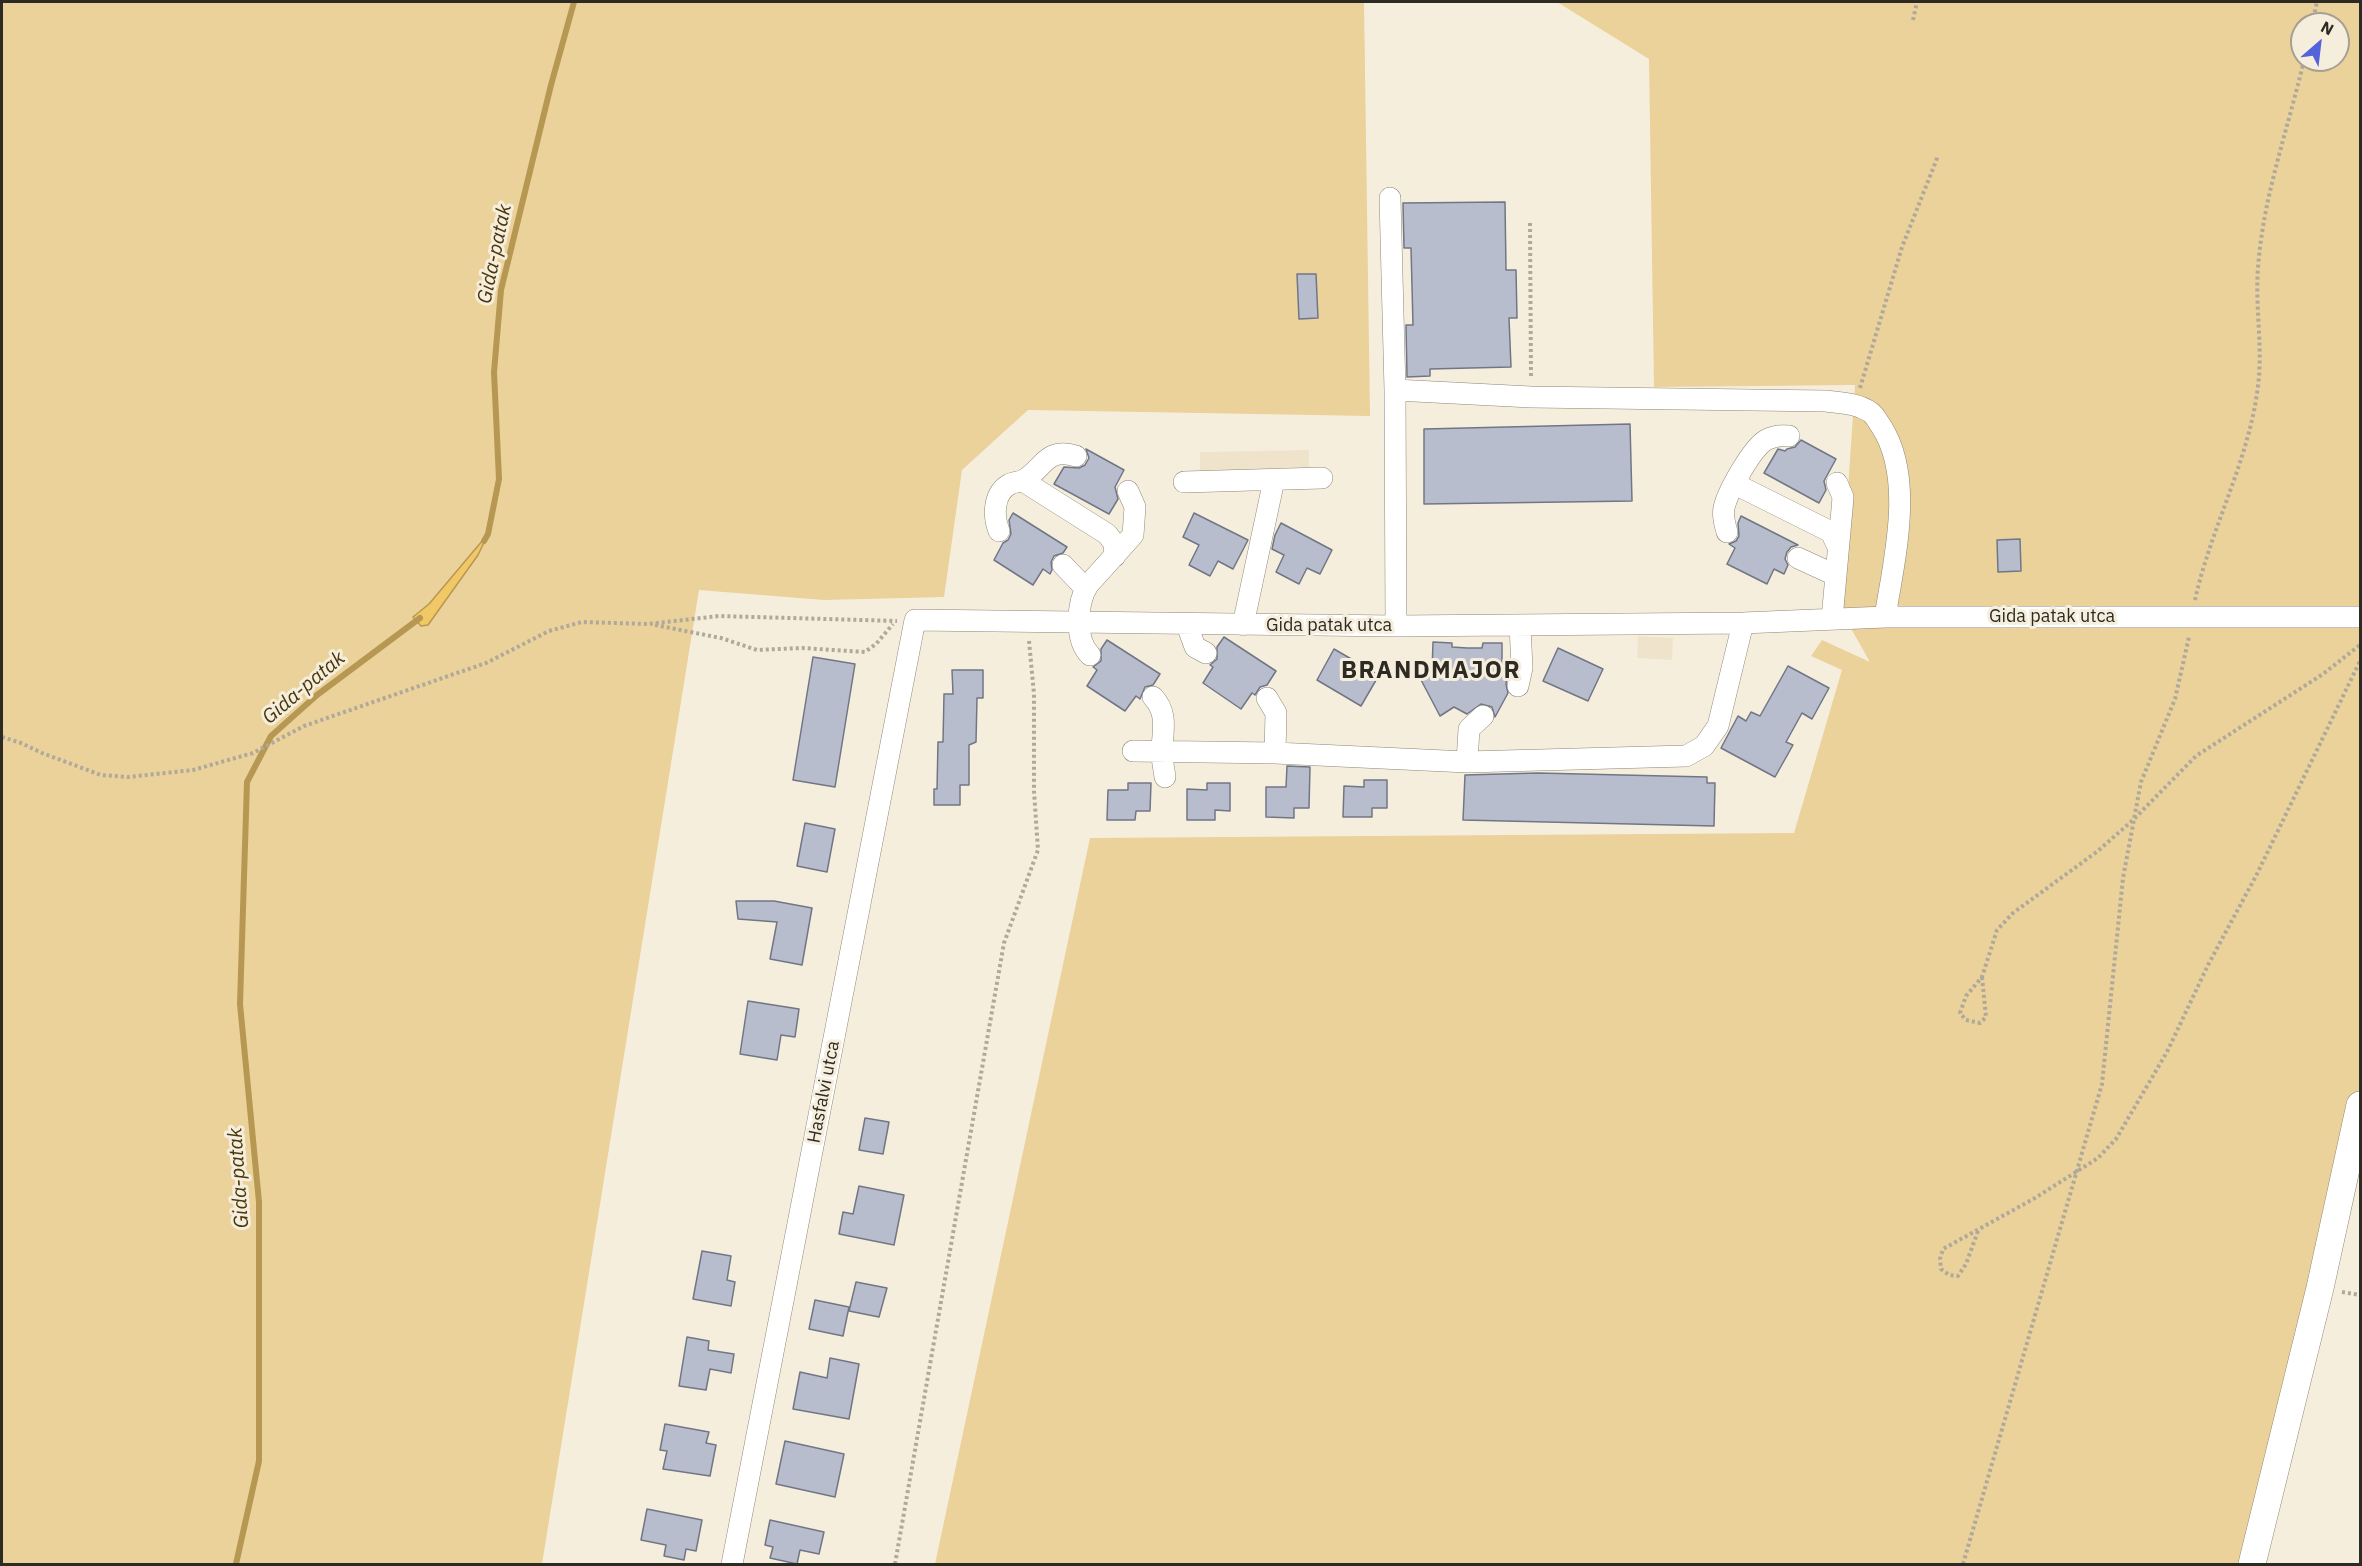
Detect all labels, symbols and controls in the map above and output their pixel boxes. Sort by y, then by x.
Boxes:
north arrow [2290,12,2350,72]
text: N [2318,16,2337,39]
water label: Gida-patak [473,202,517,306]
street label: Gida patak utca [1989,606,2115,628]
street label: Gida patak utca [1266,615,1392,637]
water label: Gida-patak [258,646,350,730]
district label: BRANDMAJOR [1341,657,1521,685]
street label: Hasfalvi utca [803,1039,845,1145]
water label: Gida-patak [224,1127,254,1229]

